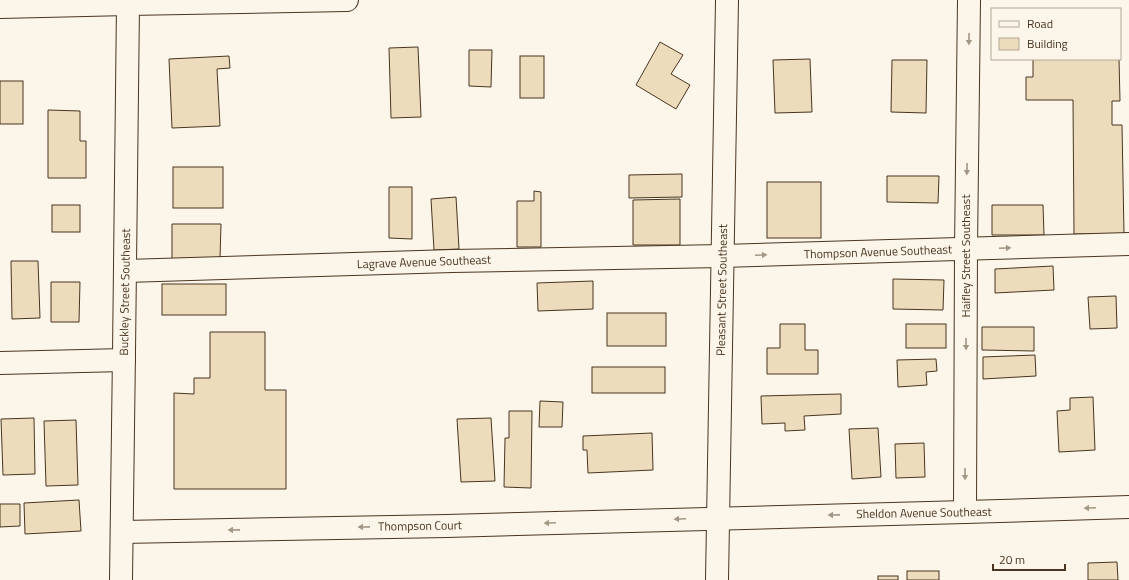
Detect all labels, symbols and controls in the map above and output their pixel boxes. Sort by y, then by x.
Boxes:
legend [991,8,1121,60]
text: Road [1027,14,1053,33]
one-way arrow [966,33,972,46]
text: Building [1027,34,1068,53]
one-way arrow [964,163,970,176]
street label: Haifley Street Southeast [956,194,975,318]
street label: Pleasant Street Southeast [711,223,732,356]
street label: Buckley Street Southeast [114,227,135,356]
street label: Thompson Avenue Southeast [804,239,953,264]
one-way arrow [999,245,1012,251]
street label: Lagrave Avenue Southeast [357,250,492,273]
one-way arrow [755,252,768,258]
one-way arrow [963,338,969,351]
one-way arrow [962,468,968,481]
street label: Sheldon Avenue Southeast [856,502,993,523]
one-way arrow [1083,505,1096,511]
one-way arrow [827,512,840,518]
street label: Thompson Court [378,515,463,536]
one-way arrow [673,516,686,522]
one-way arrow [543,520,556,526]
one-way arrow [357,524,370,530]
one-way arrow [227,527,240,533]
scale bar [993,546,1065,572]
text: 20 m [999,550,1025,569]

